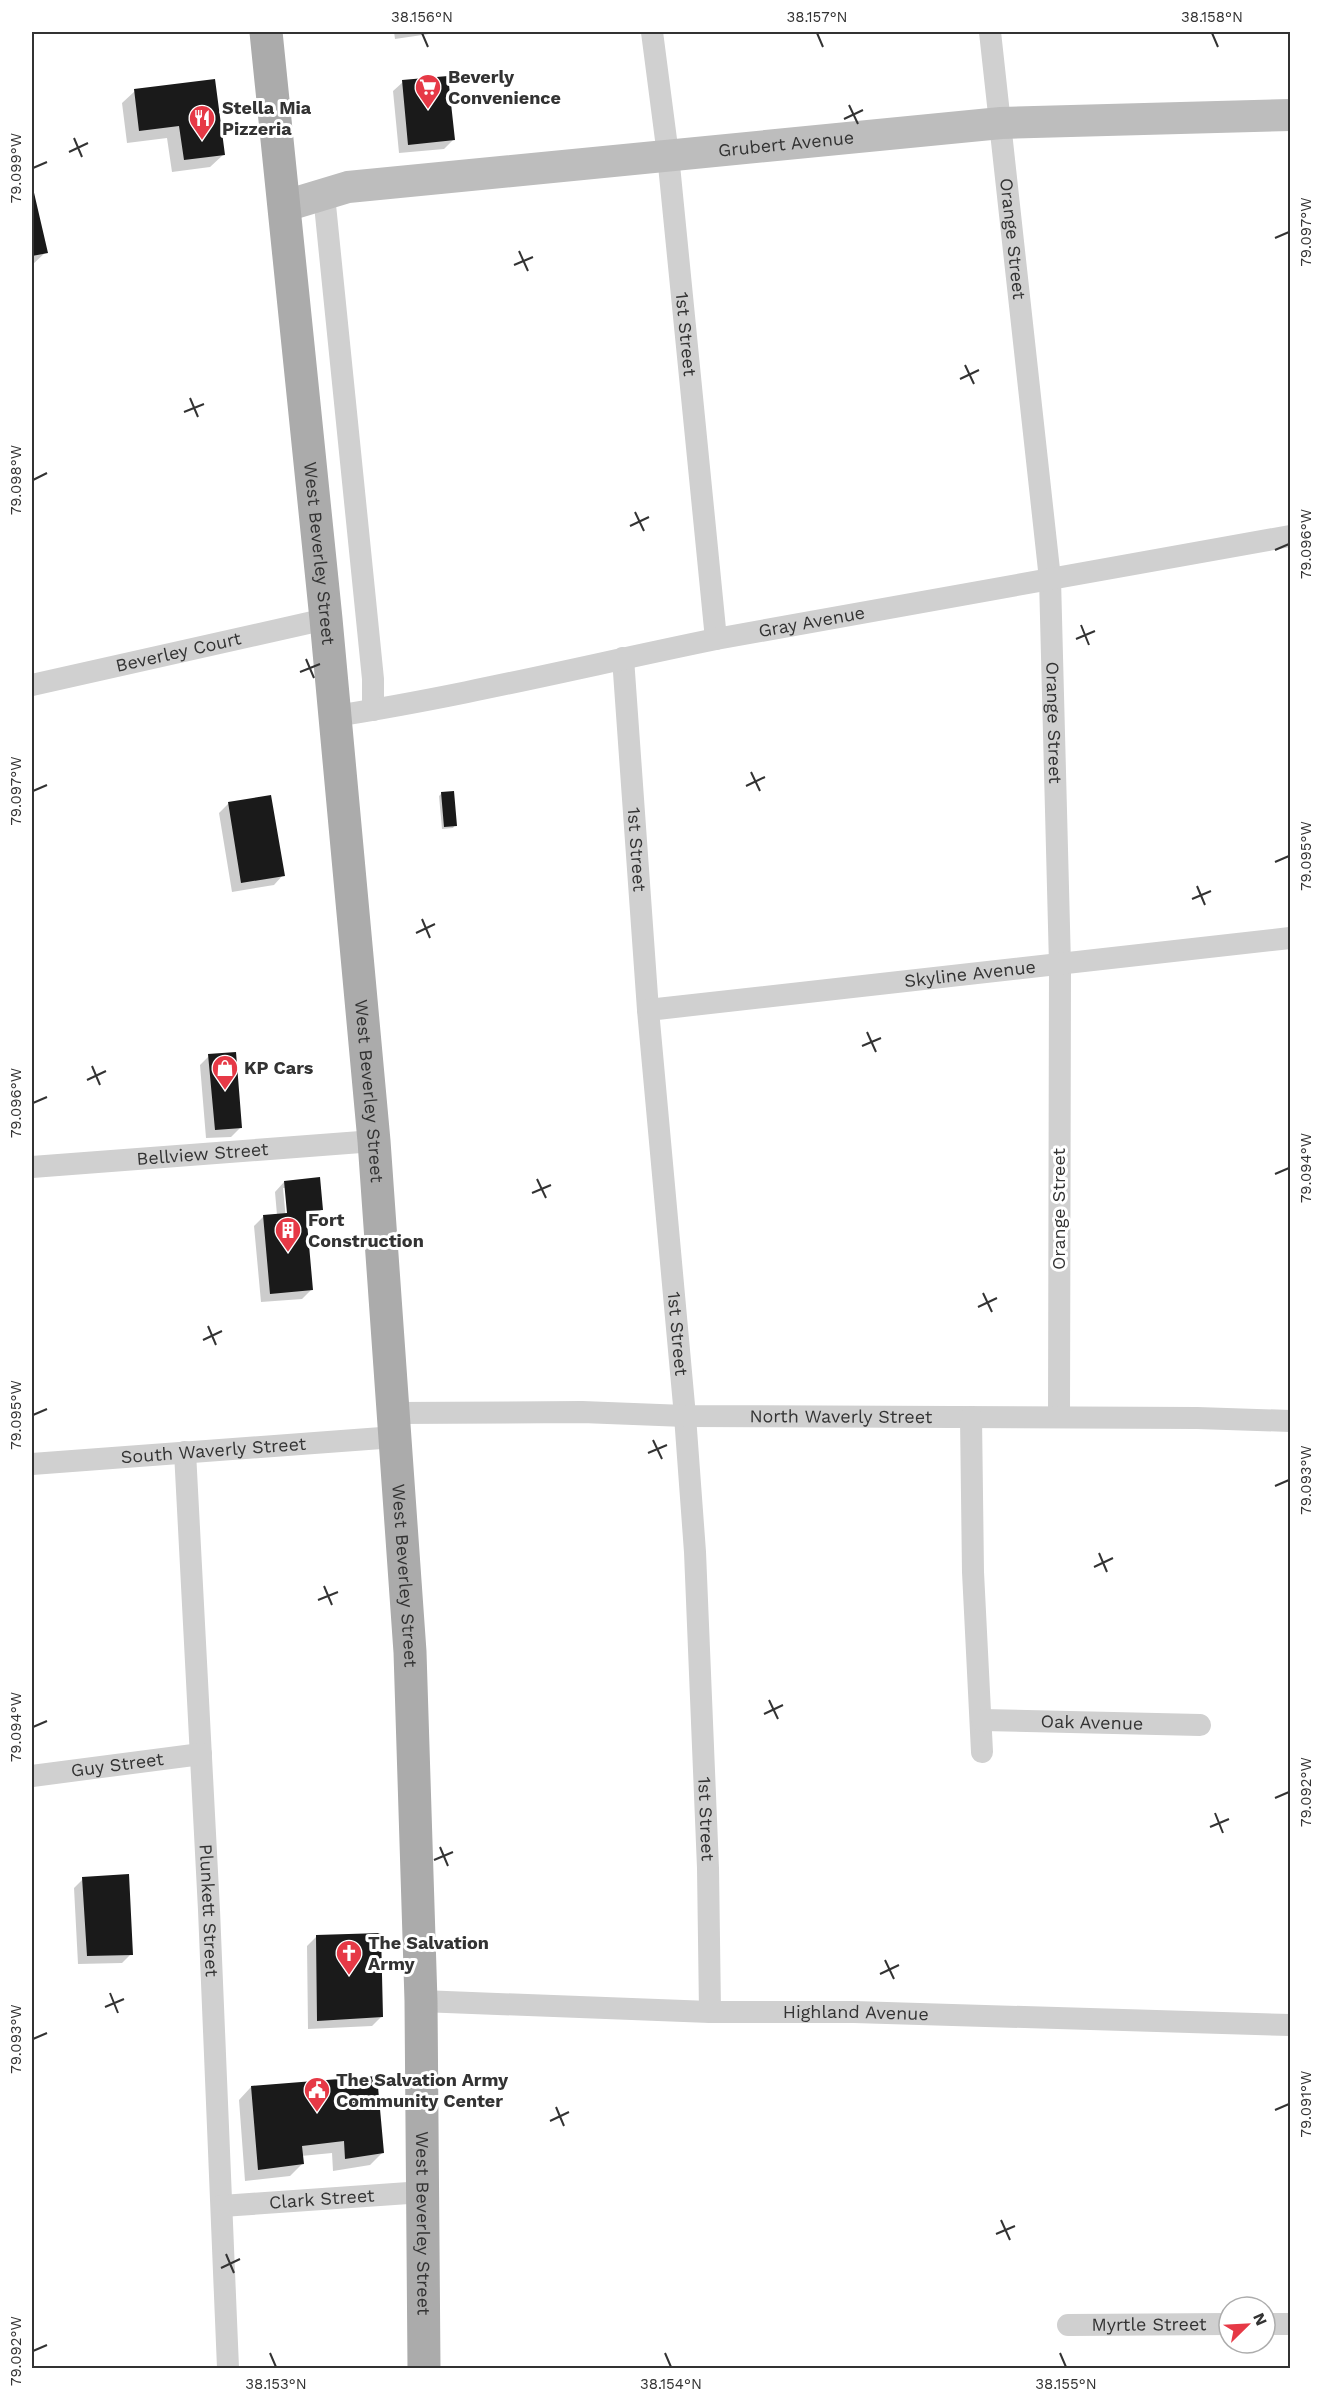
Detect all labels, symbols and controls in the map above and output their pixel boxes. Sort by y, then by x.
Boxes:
text: 38.156°N [391,8,453,26]
text: 38.157°N [786,8,848,26]
text: 38.158°N [1181,8,1243,26]
place label: Beverly Convenience [448,66,561,108]
supermarket icon: Beverly Convenience [413,72,443,110]
place label: Stella Mia Pizzeria [222,97,312,139]
restaurant icon: Stella Mia Pizzeria [187,103,217,141]
street label: Grubert Avenue [717,126,855,161]
text: 79.099°W [7,133,25,203]
street label: Orange Street [996,177,1030,301]
text: 79.097°W [1297,197,1315,267]
street label: 1st Street [672,291,701,378]
text: 79.098°W [7,445,25,515]
street label: West Beverley Street [300,461,339,646]
text: 79.096°W [1297,509,1315,579]
street label: Gray Avenue [757,601,867,641]
street label: Beverley Court [113,627,244,676]
street label: Orange Street [1042,661,1066,784]
text: 79.097°W [7,756,25,826]
street label: 1st Street [624,807,651,893]
text: 79.095°W [1297,821,1315,891]
street label: Skyline Avenue [903,956,1037,991]
street label: West Beverley Street [351,998,388,1184]
shop icon: KP Cars [210,1053,240,1091]
place label: KP Cars [244,1057,314,1078]
text: 79.096°W [7,1068,25,1138]
text: 79.094°W [1297,1133,1315,1203]
street label: Bellview Street [136,1138,270,1169]
street label: Orange Street [1048,1148,1069,1270]
place label: Fort Construction [308,1209,424,1251]
building icon: Fort Construction [273,1215,303,1253]
street label: 1st Street [664,1291,692,1377]
text: 79.095°W [7,1380,25,1450]
street label: North Waverly Street [749,1405,933,1427]
street label: South Waverly Street [120,1433,307,1467]
text: 79.093°W [1297,1445,1315,1515]
street label: West Beverley Street [388,1483,421,1668]
text: 79.094°W [7,1692,25,1762]
street label: Oak Avenue [1040,1710,1144,1734]
street label: Guy Street [70,1748,165,1781]
text: 79.092°W [1297,1757,1315,1827]
street label: 1st Street [694,1776,719,1862]
street label: Plunkett Street [196,1843,223,1978]
place label: The Salvation Army [368,1932,489,1974]
church icon: The Salvation Army [334,1938,364,1976]
street label: Highland Avenue [783,2001,929,2024]
text: 79.093°W [7,2004,25,2074]
place label: The Salvation Army Community Center [336,2069,509,2111]
text: 79.091°W [1297,2071,1315,2137]
public building icon: The Salvation Army Community Center [302,2075,332,2113]
street label: West Beverley Street [412,2131,435,2316]
street label: Clark Street [268,2184,376,2213]
north arrow [1217,2295,1277,2355]
text: N [1249,2310,1271,2328]
street label: Myrtle Street [1091,2313,1207,2335]
text: 79.092°W [7,2316,25,2386]
text: 38.153°N [245,2375,307,2393]
text: 38.154°N [640,2375,702,2393]
text: 38.155°N [1035,2375,1097,2393]

